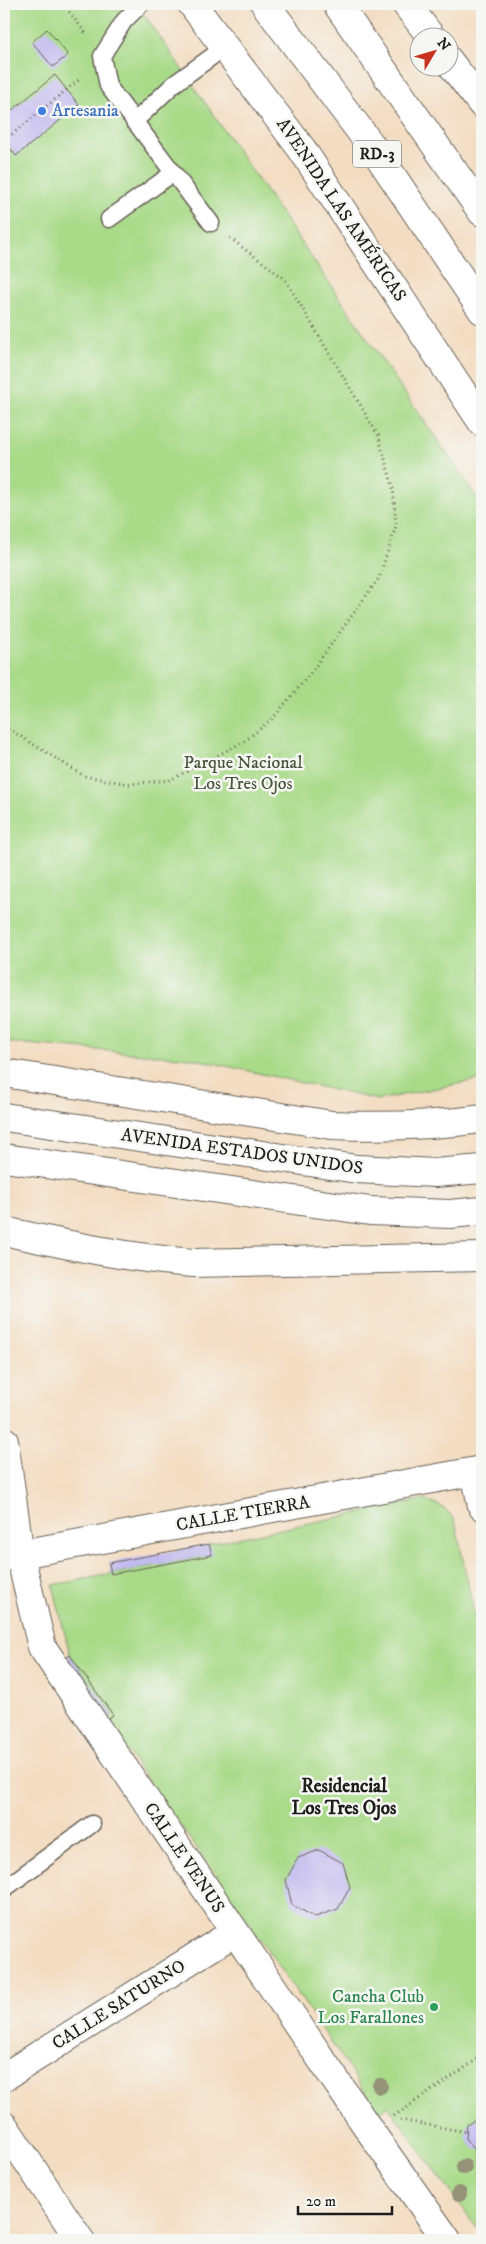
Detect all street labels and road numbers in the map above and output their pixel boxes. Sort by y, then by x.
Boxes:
street label: AVENIDA LAS AMÉRICAS [271,114,411,306]
road number: RD-3 [353,140,401,168]
street label: AVENIDA ESTADOS UNIDOS [120,1124,364,1180]
street label: CALLE TIERRA [175,1491,312,1537]
street label: CALLE VENUS [139,1799,229,1917]
street label: CALLE SATURNO [48,1955,190,2055]

